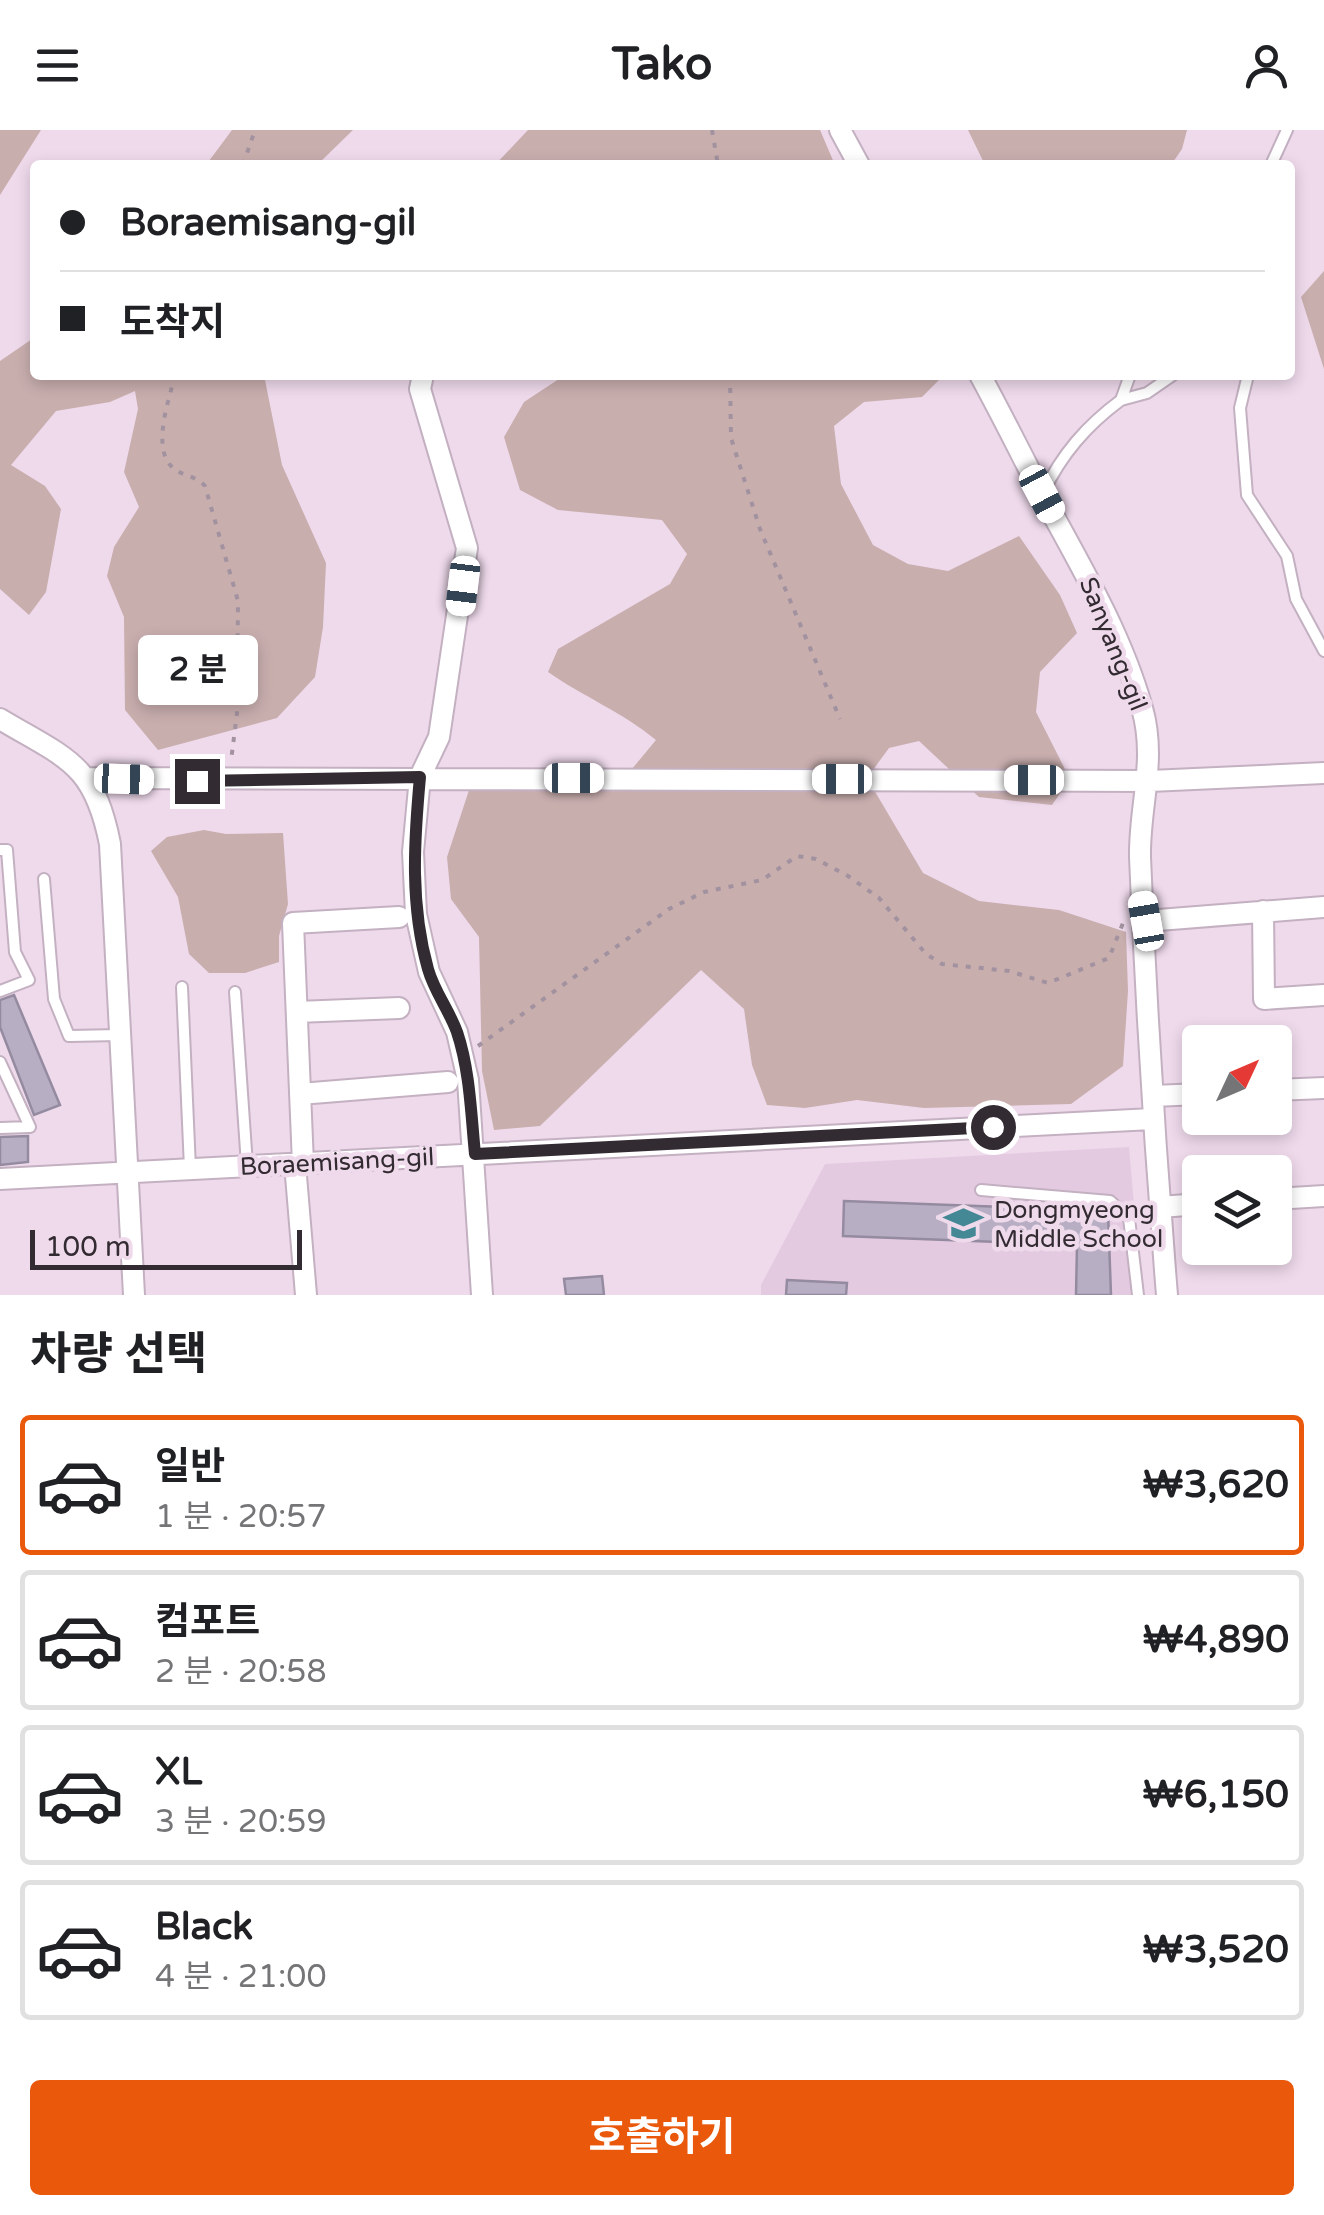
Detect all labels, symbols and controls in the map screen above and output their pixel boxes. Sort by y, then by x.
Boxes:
icon: menu [30,38,85,93]
text: Tako [612,38,712,92]
icon: person [1239,38,1294,93]
text: Boraemisang-gil [120,200,416,246]
text: 도착지 [120,300,225,346]
car [1015,460,1069,528]
car [444,554,482,618]
street label: Sanyang-gil [1073,573,1153,715]
callout: 2 분 [137,636,257,706]
text: 2 분 [169,651,227,689]
route end [175,759,220,804]
car [93,763,155,795]
car [544,763,604,793]
car [812,764,872,794]
car [1004,765,1064,795]
car [1126,889,1166,953]
north arrow [1182,1025,1292,1135]
map controls [1182,1025,1292,1265]
route start [971,1105,1016,1150]
street label: Boraemisang-gil [239,1142,435,1182]
button: layers [1182,1155,1292,1265]
place label: Dongmyeong Middle School [994,1195,1163,1254]
school or university icon: Dongmyeong Middle School [943,1203,985,1245]
scale bar [30,1225,302,1270]
text: 100 m [45,1230,131,1264]
text: 차량 선택 [30,1328,207,1382]
icon: car [35,1440,125,1530]
text: 일반 [155,1444,225,1490]
text: ₩3,620 [1143,1462,1289,1508]
text: 1 분 · 20:57 [155,1498,327,1536]
icon: car [35,1595,125,1685]
text: 컴포트 [155,1599,260,1645]
text: ₩4,890 [1143,1617,1289,1663]
text: 2 분 · 20:58 [155,1653,327,1691]
text: XL [155,1749,202,1795]
icon: car [35,1750,125,1840]
text: ₩6,150 [1143,1772,1289,1818]
text: 3 분 · 20:59 [155,1803,327,1841]
text: Black [155,1904,253,1950]
icon: car [35,1905,125,1995]
text: ₩3,520 [1143,1927,1289,1973]
text: 4 분 · 21:00 [155,1958,327,1996]
button: 호출하기 [30,2080,1294,2195]

